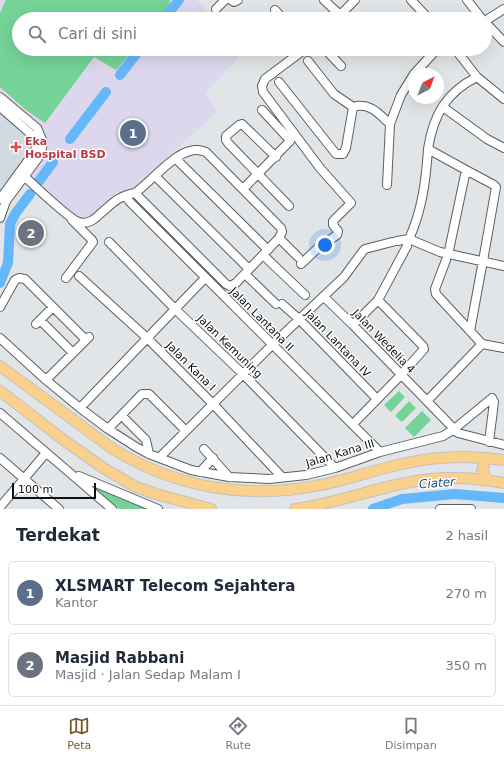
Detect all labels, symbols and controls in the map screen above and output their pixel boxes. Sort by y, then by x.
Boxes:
search box [12,12,492,56]
icon: search [26,23,48,45]
text: Cari di sini [58,25,137,43]
north arrow [408,68,444,104]
pin: 1 [120,118,146,148]
place label: Eka Hospital BSD [25,135,106,161]
marker: Eka Hospital BSD [10,141,22,153]
pin: 2 [18,218,44,248]
your location [315,235,335,255]
street label: Jalan Lantana II [226,284,296,354]
street label: Jalan Lantana IV [301,306,374,380]
street label: Jalan Wedelia 4 [349,306,418,376]
street label: Jalan Kemuning [194,311,265,381]
street label: Jalan Kana I [163,338,218,394]
street label: Jalan Kana III [303,437,376,470]
water label: Ciater [419,475,457,491]
scale bar [12,481,96,500]
text: 100 m [18,483,53,496]
text: Terdekat [16,525,100,545]
text: 2 hasil [445,528,488,543]
text: XLSMART Telecom Sejahtera [55,577,295,595]
text: 1 [25,586,35,601]
text: 270 m [445,586,487,601]
text: Kantor [55,595,98,610]
text: Masjid Rabbani [55,649,184,667]
text: 2 [25,658,35,673]
text: 350 m [445,658,487,673]
text: Masjid · Jalan Sedap Malam I [55,667,241,682]
tab: Peta [67,715,91,752]
tab: Rute [226,715,251,752]
tab: Disimpan [385,715,437,752]

